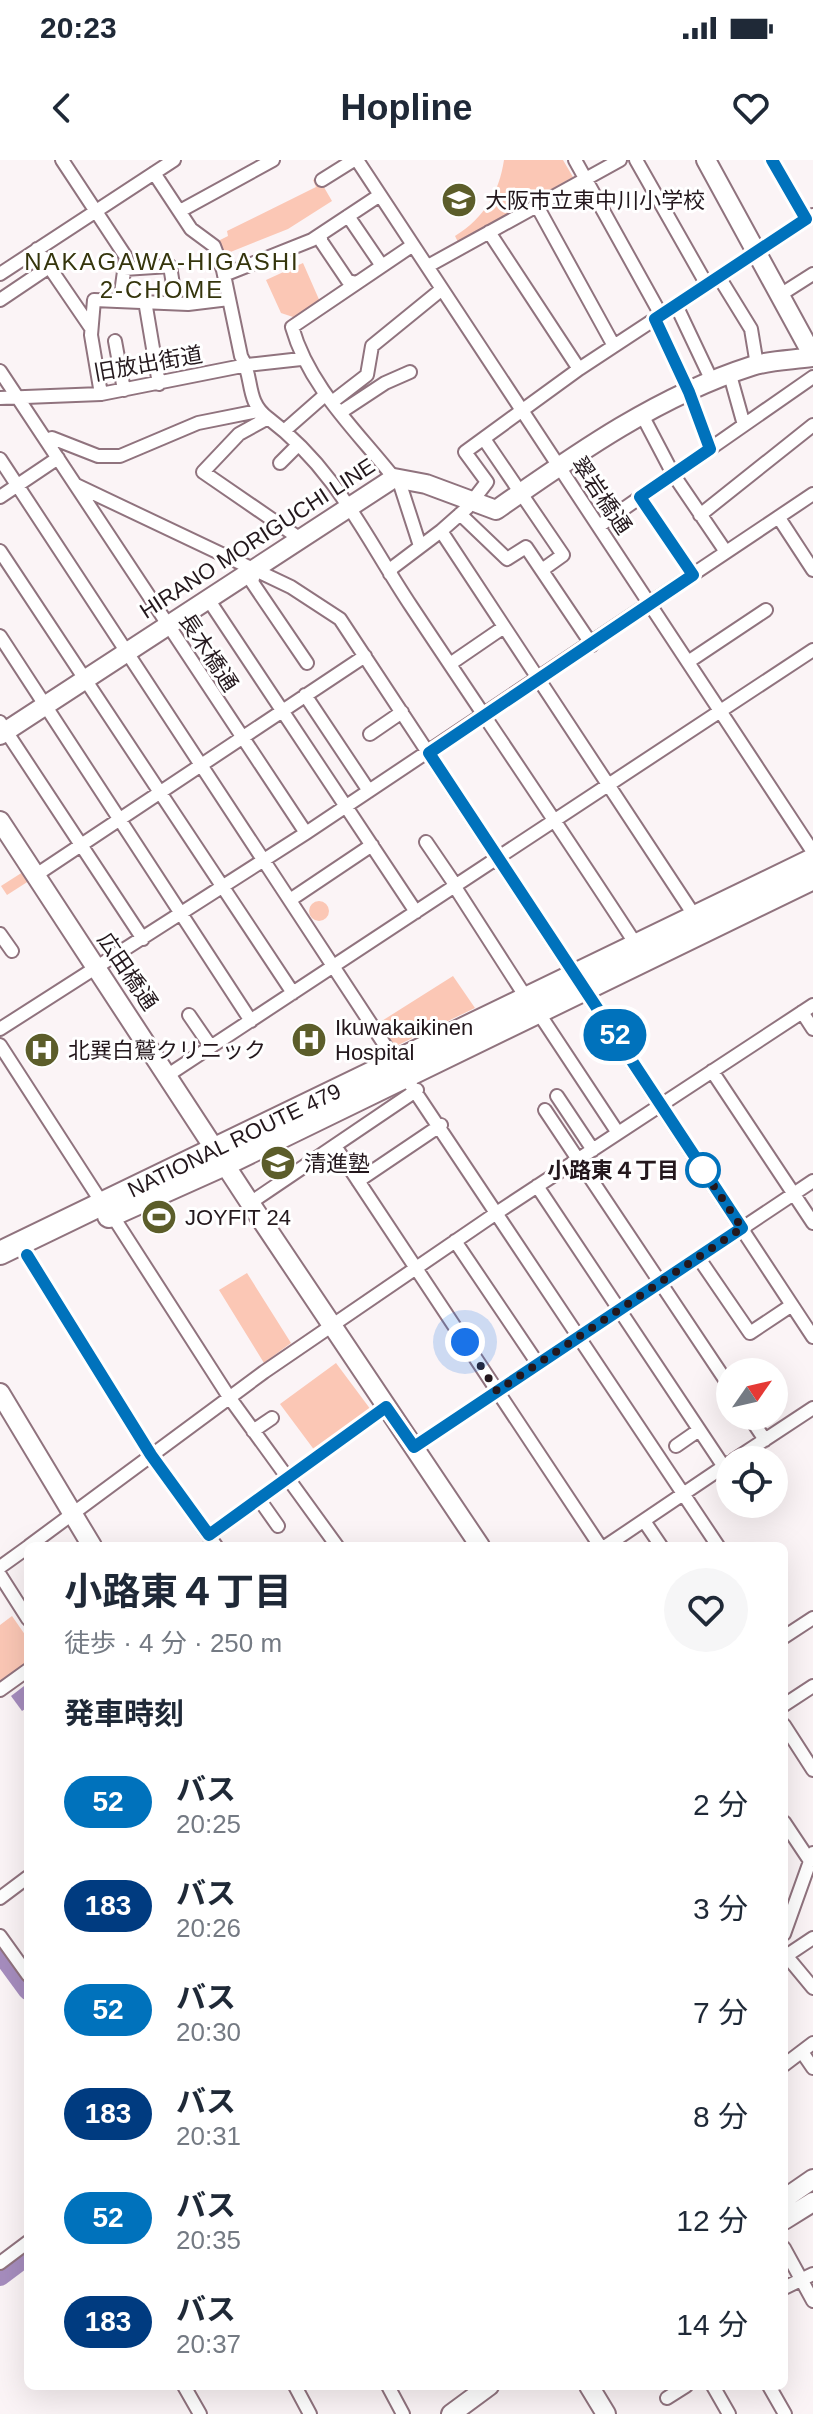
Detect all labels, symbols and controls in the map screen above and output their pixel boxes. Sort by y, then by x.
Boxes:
text: 20:23 [40,11,117,44]
icon: back [40,86,84,130]
icon: heart [729,86,773,130]
text: Hopline [341,87,473,128]
school or university icon: 大阪市立東中川小学校 [440,181,478,219]
place label: 大阪市立東中川小学校 [485,188,705,213]
district label: NAKAGAWA-HIGASHI 2-CHOME [24,248,300,303]
street label: 旧放出街道 [92,342,204,385]
street label: 翠岩橋通 [567,452,637,539]
street label: HIRANO MORIGUCHI LINE [135,453,379,624]
street label: 長木橋通 [174,609,243,696]
street label: 広田橋通 [93,928,163,1015]
line badge: 52 [579,1009,651,1061]
place label: Ikuwakaikinen Hospital [335,1015,473,1065]
text: 52 [599,1019,631,1050]
hospital icon: Ikuwakaikinen Hospital [290,1021,328,1059]
hospital icon: 北巽白鷲クリニック [23,1031,61,1069]
place label: 北巽白鷲クリニック [68,1038,266,1063]
street label: NATIONAL ROUTE 479 [124,1078,345,1202]
school or university icon: 清進塾 [259,1144,297,1182]
place label: 清進塾 [304,1151,370,1176]
marker: 小路東４丁目 [686,1153,720,1187]
place label: 小路東４丁目 [547,1158,679,1183]
sports icon: JOYFIT 24 [140,1198,178,1236]
place label: JOYFIT 24 [185,1205,291,1230]
your location [445,1322,485,1362]
north arrow [716,1358,788,1430]
map controls [716,1358,788,1518]
button: locate [716,1446,788,1518]
button: heart [664,1568,748,1652]
text: 小路東４丁目 [64,1571,292,1613]
text: 徒歩 · 4 分 · 250 m [64,1628,282,1658]
text: 発車時刻 [64,1697,184,1730]
text: バス [176,1773,236,1806]
text: 52 [92,1786,124,1817]
text: 2 分 [693,1788,748,1821]
text: 20:25 [176,1809,241,1839]
text: バス [176,1877,236,1910]
text: 183 [85,1890,131,1921]
text: 3 分 [693,1892,748,1925]
text: 20:26 [176,1913,241,1943]
text: バス [176,1981,236,2014]
text: 52 [92,1994,124,2025]
text: 7 分 [693,1996,748,2029]
text: 20:30 [176,2017,241,2047]
text: バス [176,2085,236,2118]
text: 183 [85,2098,131,2129]
text: 8 分 [693,2100,748,2133]
text: 20:31 [176,2121,241,2151]
text: バス [176,2189,236,2222]
text: 52 [92,2202,124,2233]
text: 12 分 [676,2204,748,2237]
text: 20:35 [176,2225,241,2255]
text: バス [176,2293,236,2326]
text: 183 [85,2306,131,2337]
text: 14 分 [676,2308,748,2341]
text: 20:37 [176,2329,241,2359]

